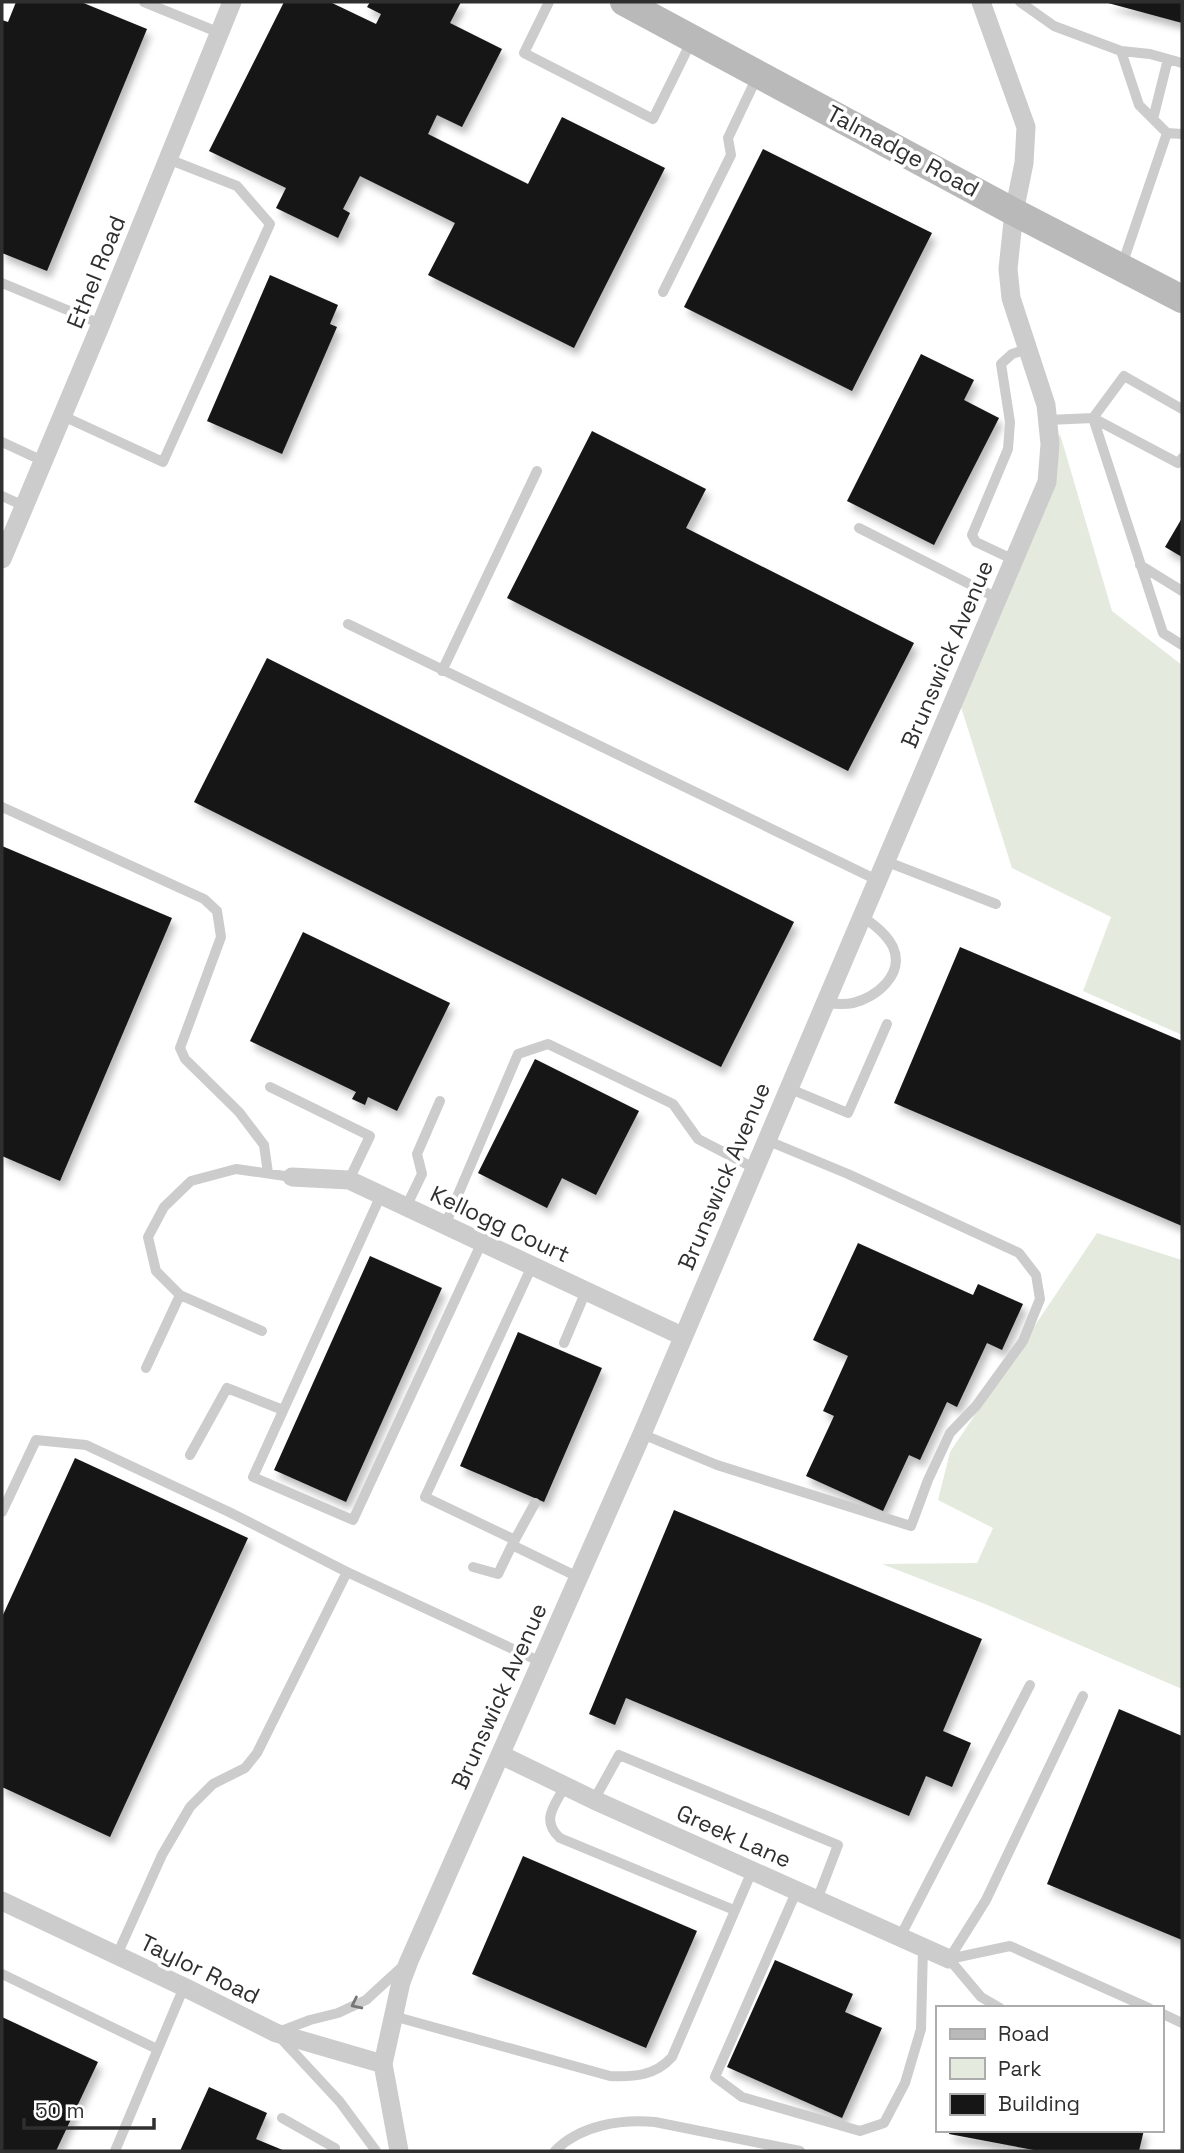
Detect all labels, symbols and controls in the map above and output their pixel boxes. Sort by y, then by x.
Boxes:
street label: Talmadge Road [822,98,984,204]
street label: Ethel Road [60,211,132,333]
street label: Brunswick Avenue [894,556,1000,752]
street label: Brunswick Avenue [671,1078,777,1274]
street label: Kellogg Court [425,1179,575,1269]
street label: Brunswick Avenue [444,1598,554,1794]
street label: Greek Lane [672,1797,796,1875]
street label: Taylor Road [135,1927,265,2011]
one-way arrow [351,1996,363,2010]
legend [936,2006,1163,2132]
text: Road [998,2020,1050,2047]
text: Park [998,2055,1042,2082]
scale bar [24,2086,154,2130]
text: Building [998,2090,1080,2117]
text: 50 m [35,2097,85,2124]

